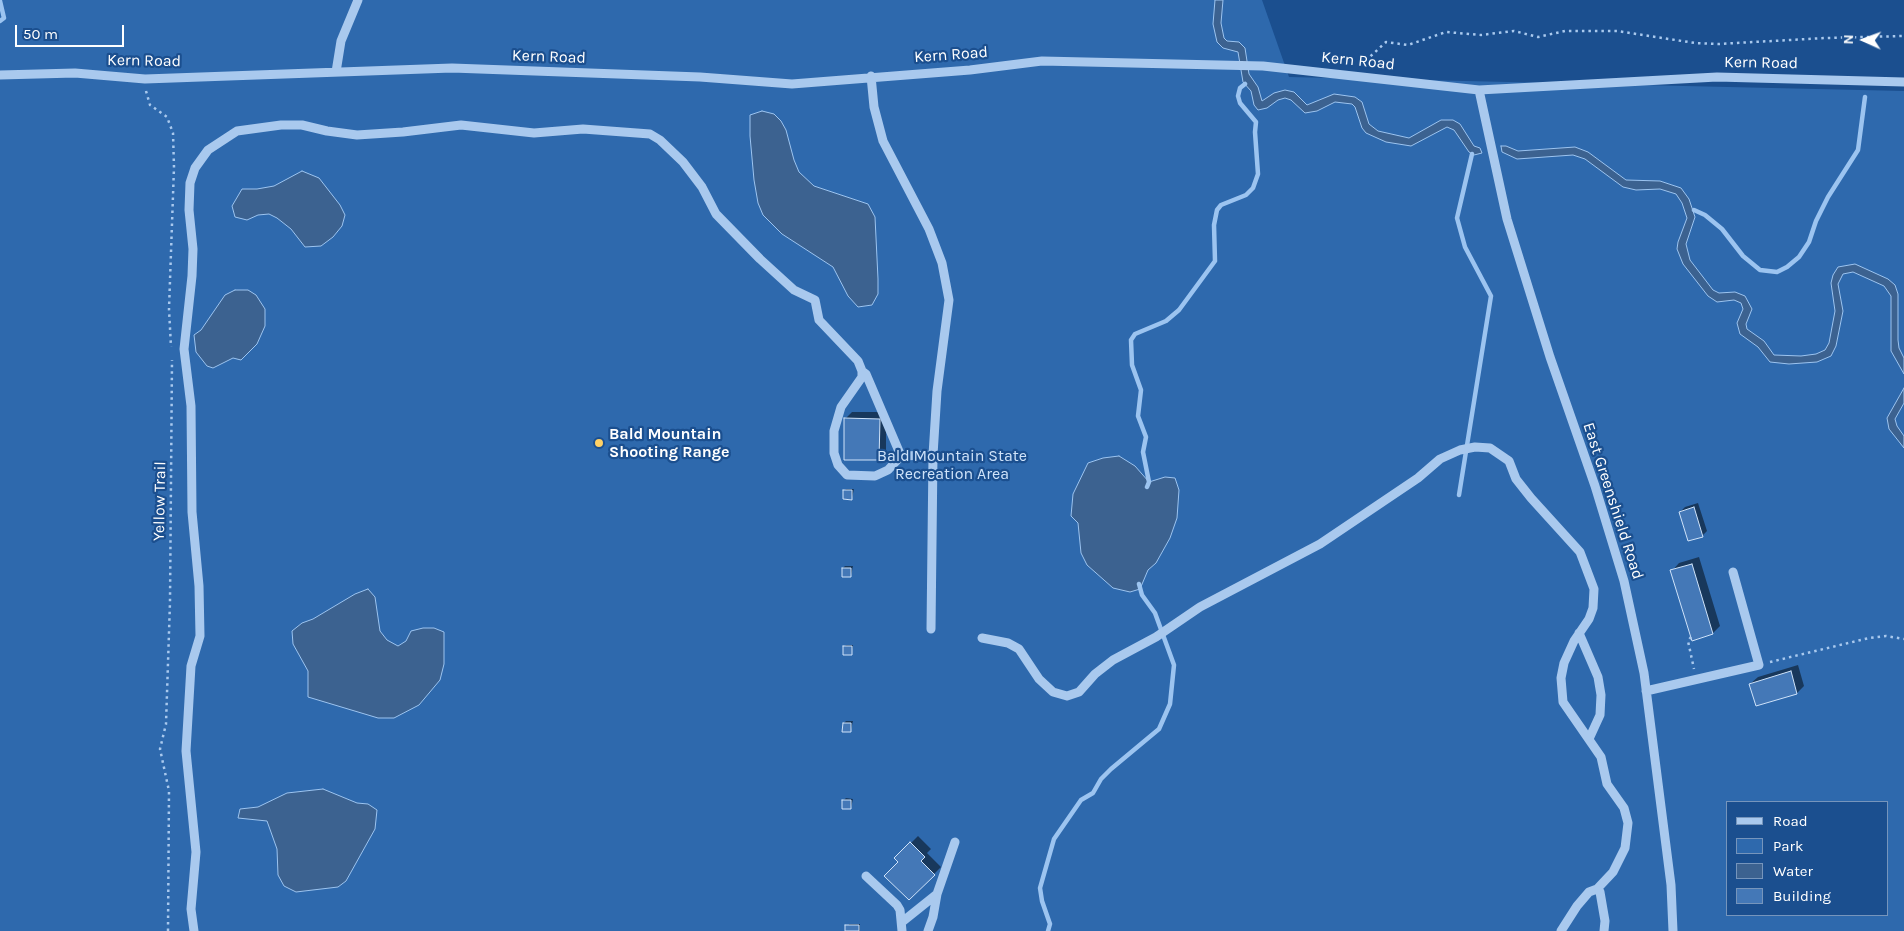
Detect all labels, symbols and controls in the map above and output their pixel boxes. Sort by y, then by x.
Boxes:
scale bar [18,15,126,47]
north arrow [1839,15,1889,65]
text: 50 m [23,25,58,43]
text: N [1840,34,1857,45]
street label: Kern Road [913,43,989,67]
street label: Kern Road [512,46,586,68]
street label: Kern Road [1320,48,1396,74]
street label: Kern Road [107,51,181,71]
street label: Kern Road [1724,53,1798,73]
street label: East Greenshield Road [1579,420,1647,582]
place label: Bald Mountain Shooting Range [609,424,730,462]
marker: Bald Mountain Shooting Range [593,437,605,449]
park label: Bald Mountain State Recreation Area [877,446,1027,484]
street label: Yellow Trail [150,461,170,541]
legend [1726,801,1889,916]
text: Road [1773,812,1808,830]
text: Park [1773,837,1803,855]
text: Water [1773,862,1813,880]
text: Building [1773,887,1831,905]

